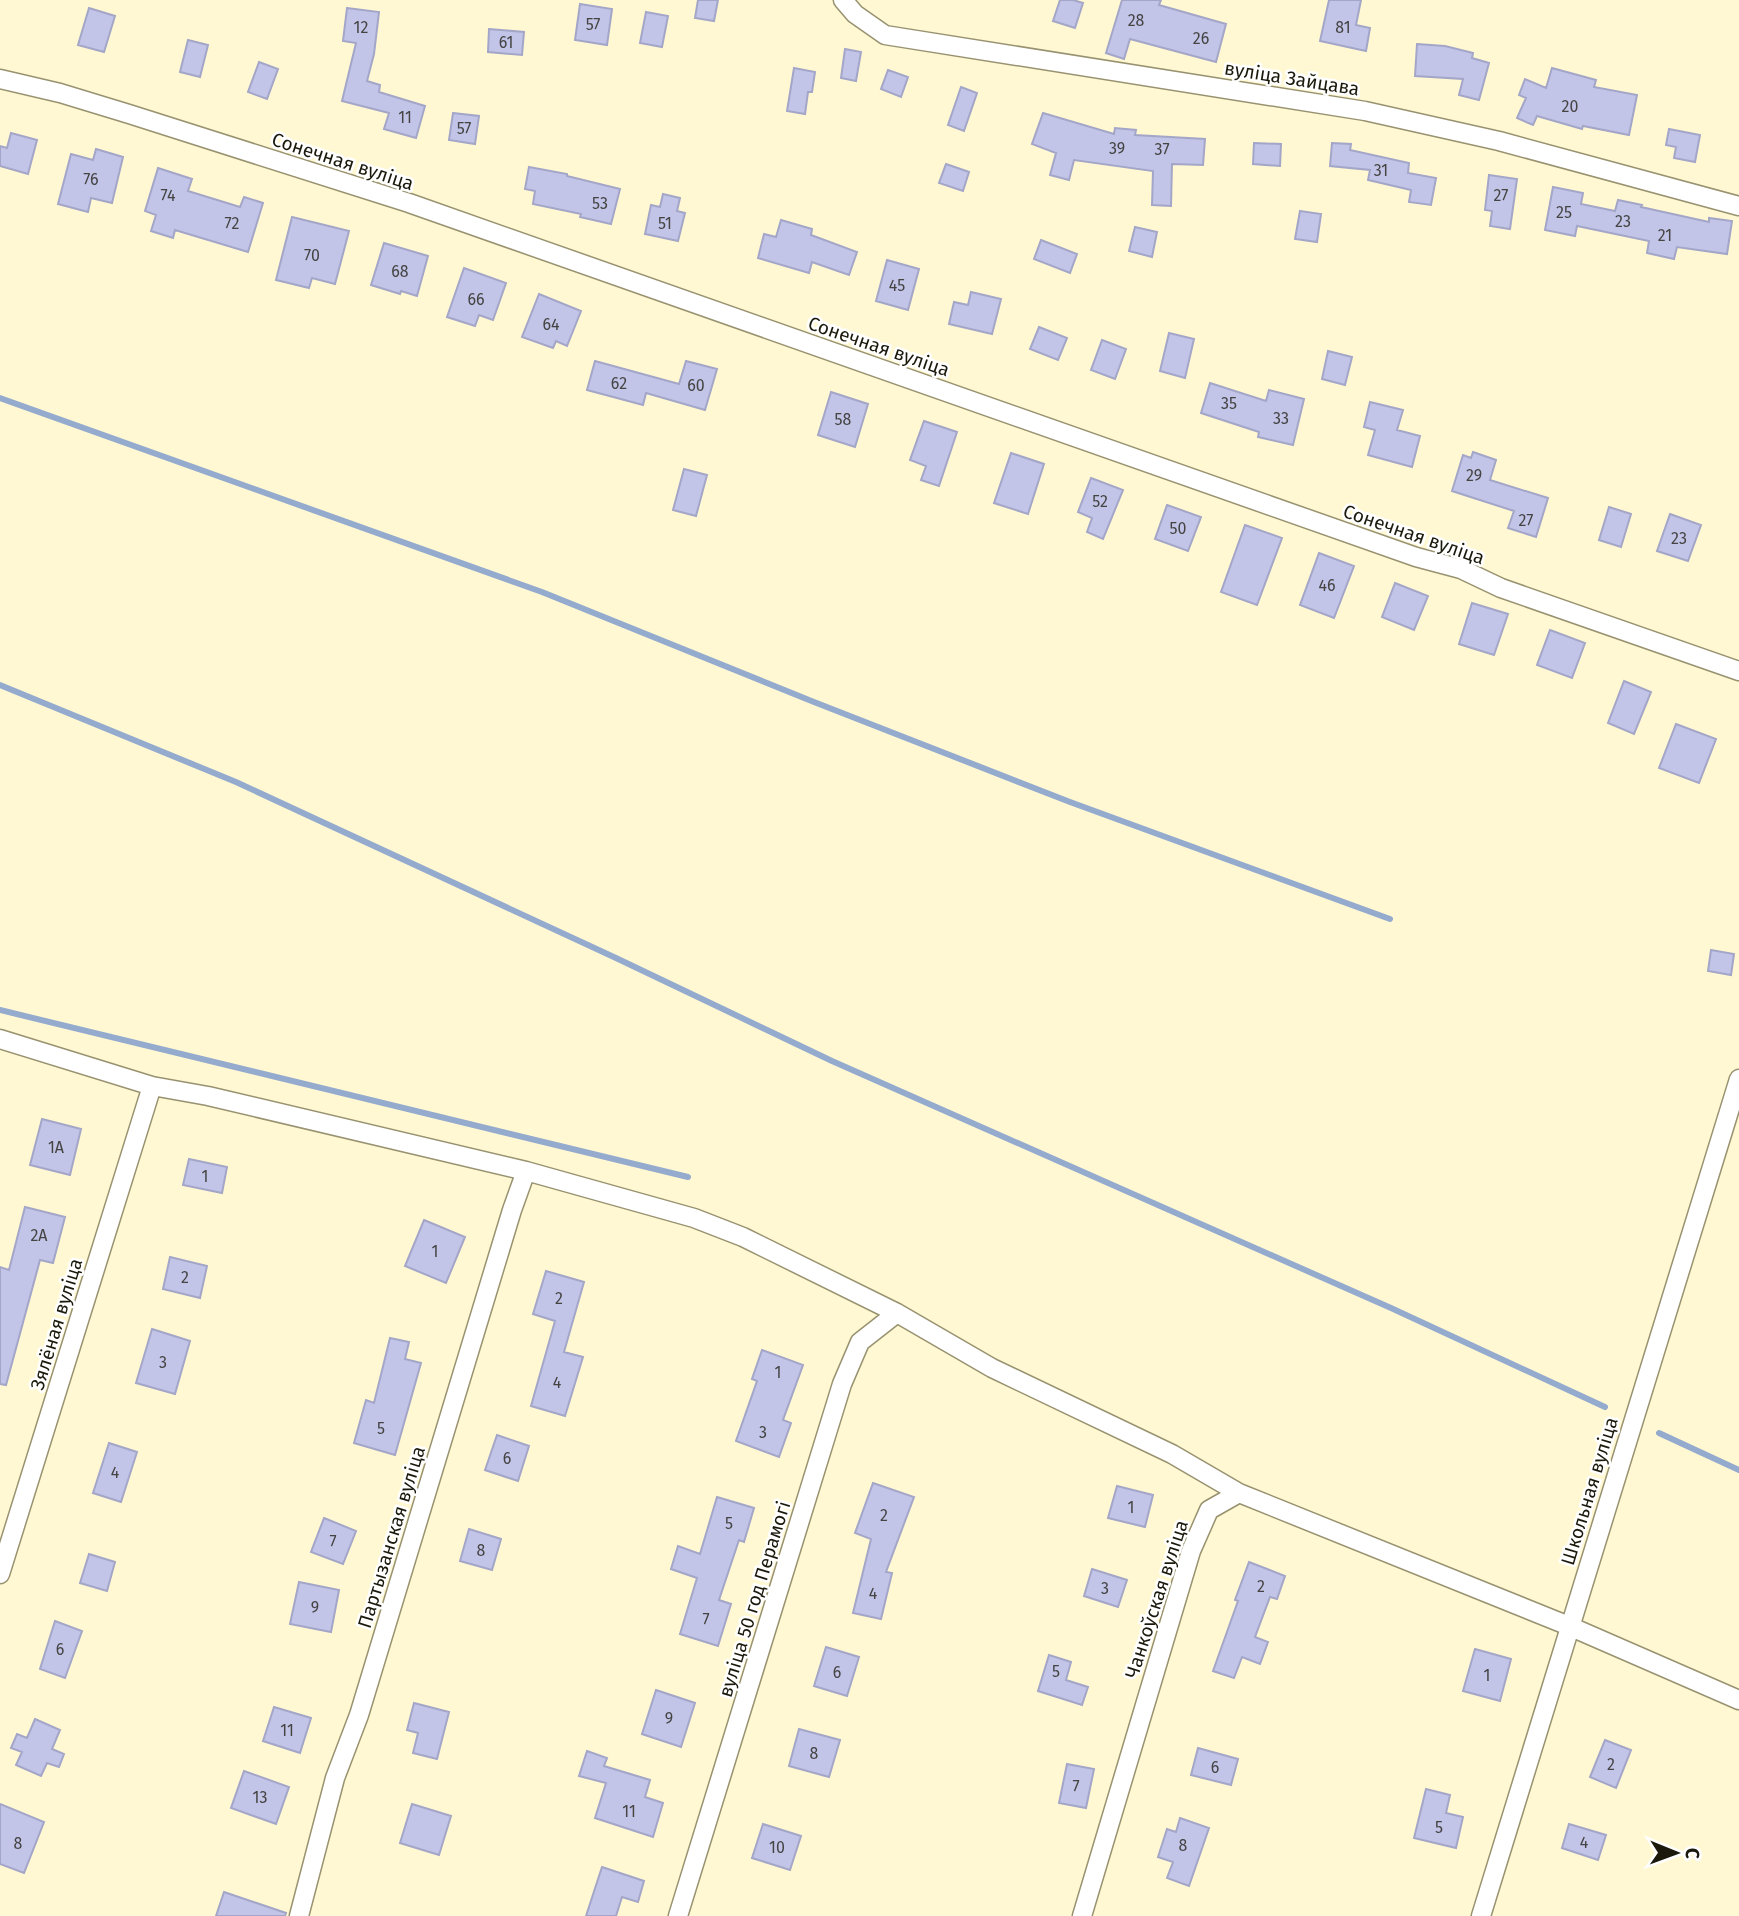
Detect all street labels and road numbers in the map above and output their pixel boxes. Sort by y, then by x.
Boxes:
street label: вуліца Зайцава [1223,56,1361,101]
street label: Сонечная вуліца [269,128,417,195]
street label: Сонечная вуліца [805,312,953,381]
street label: Сонечная вуліца [1340,500,1488,569]
street label: Зялёная вуліца [26,1256,87,1393]
street label: Школьная вуліца [1556,1414,1623,1568]
street label: Партызанская вуліца [353,1443,430,1631]
street label: вуліца 50 год Перамогі [714,1498,795,1700]
street label: Чанкоўская вуліца [1120,1517,1193,1681]

